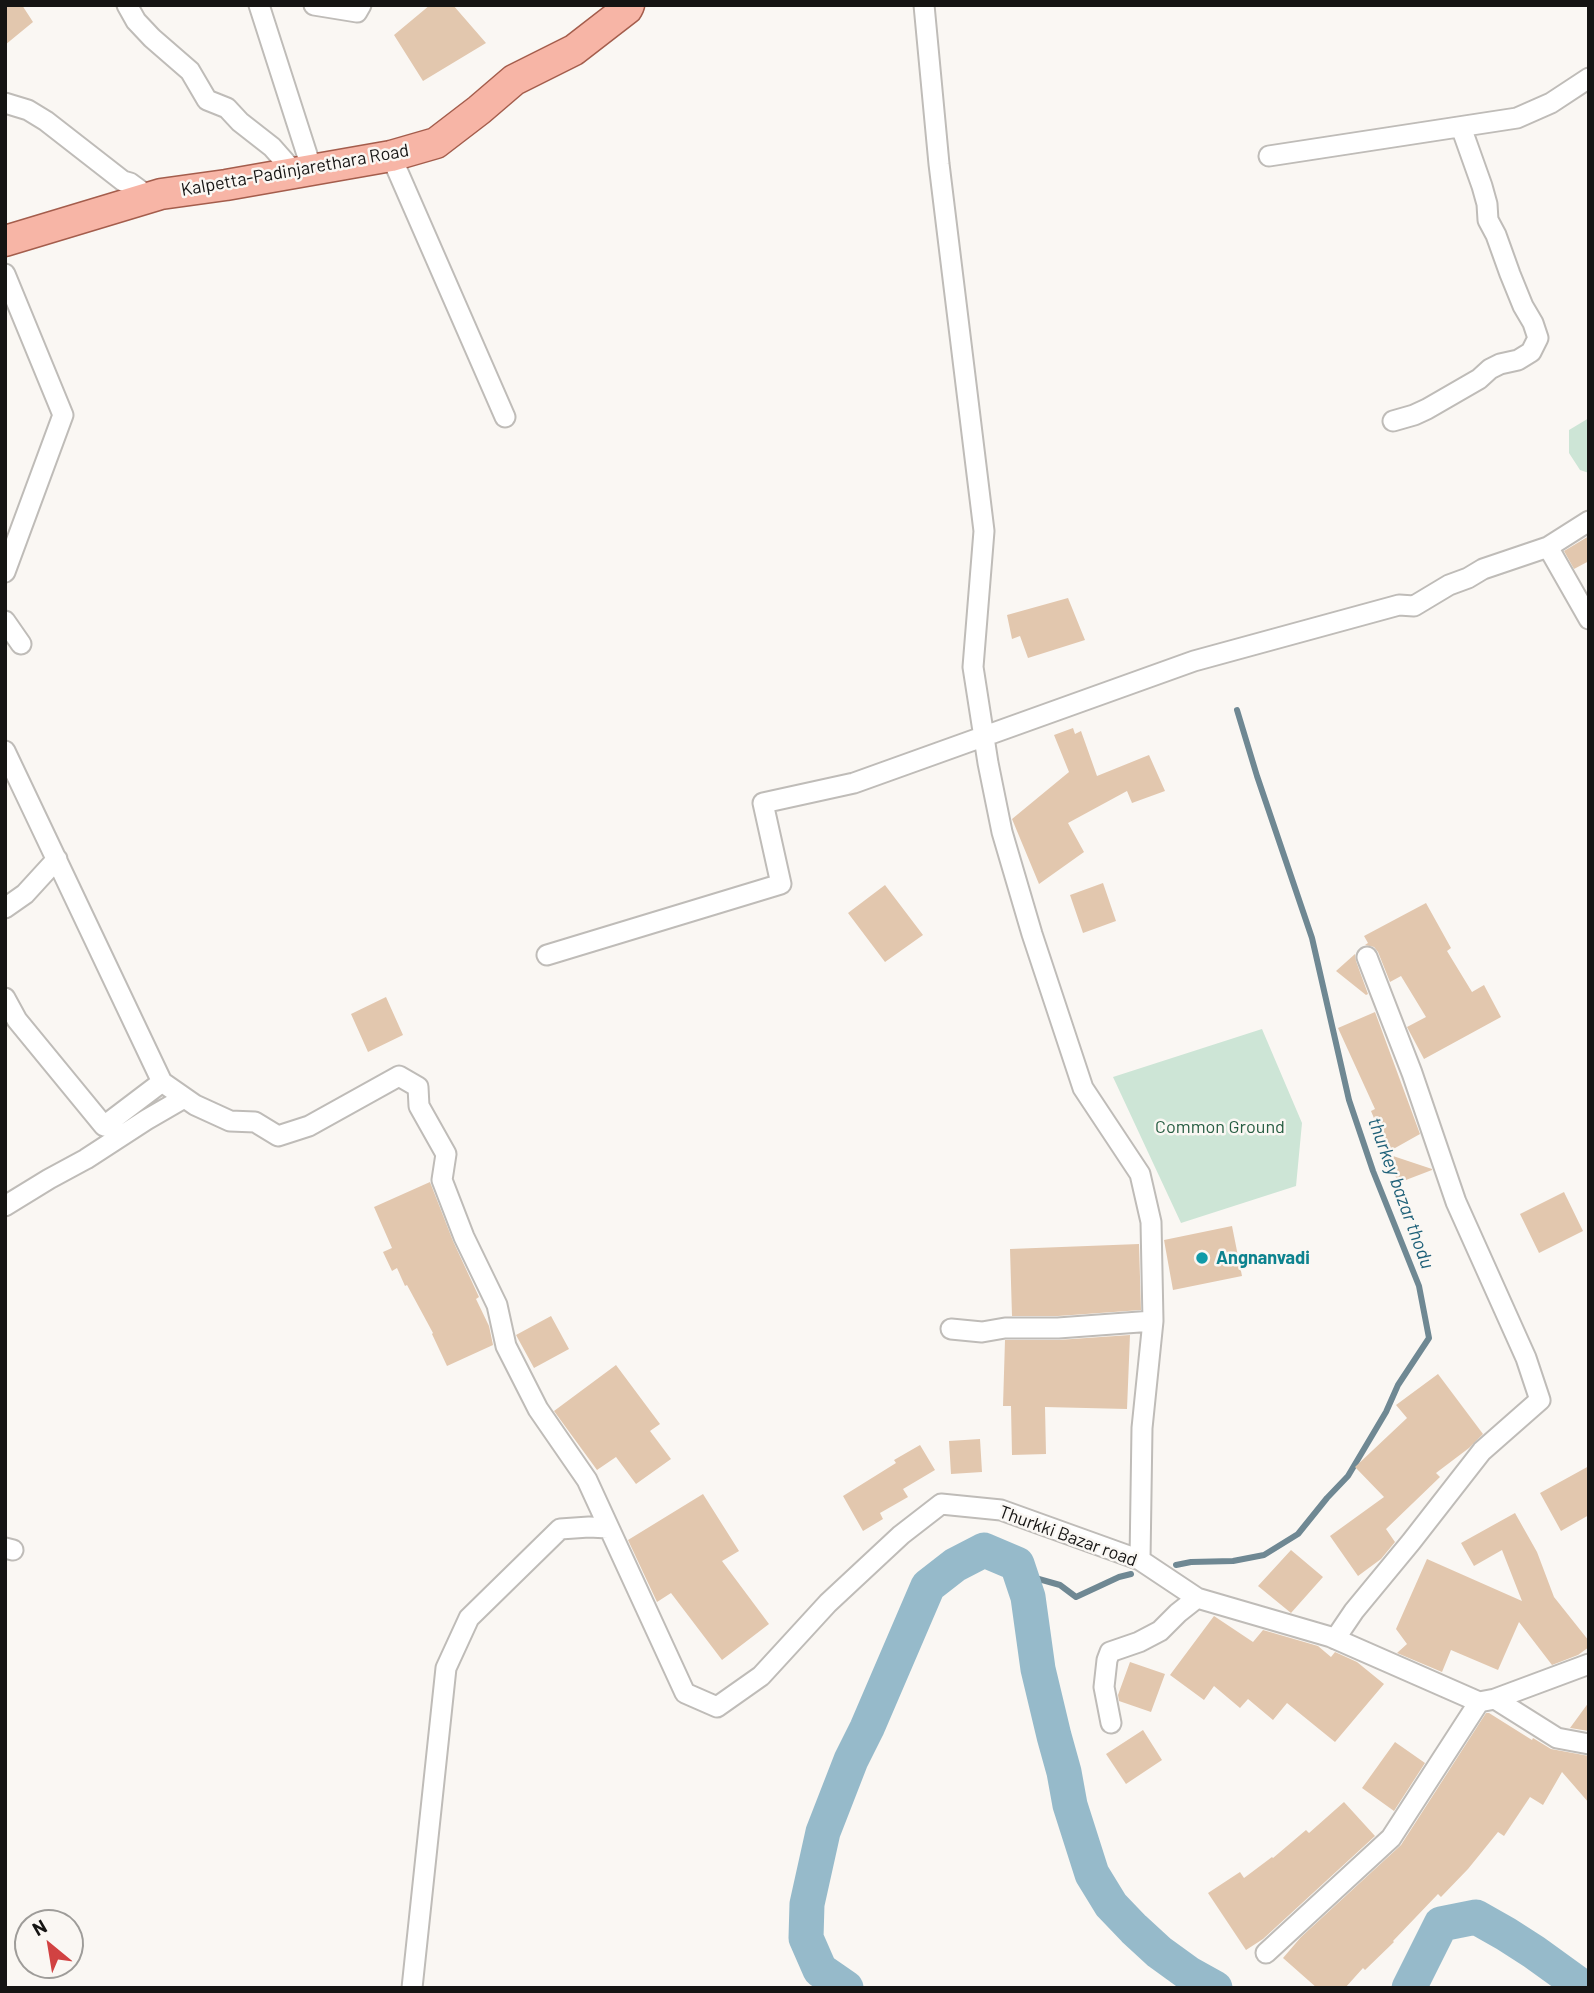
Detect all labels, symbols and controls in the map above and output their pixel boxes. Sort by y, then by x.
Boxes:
street label: Kalpetta-Padinjarethara Road [179,139,411,201]
water label: thurkey bazar thodu [1363,1114,1439,1272]
park label: Common Ground [1155,1116,1285,1138]
place label: Angnanvadi [1216,1247,1310,1269]
marker: Angnanvadi [1194,1250,1210,1266]
street label: Thurkki Bazar road [996,1501,1140,1571]
north arrow [14,1909,84,1979]
text: N [28,1914,50,1940]

